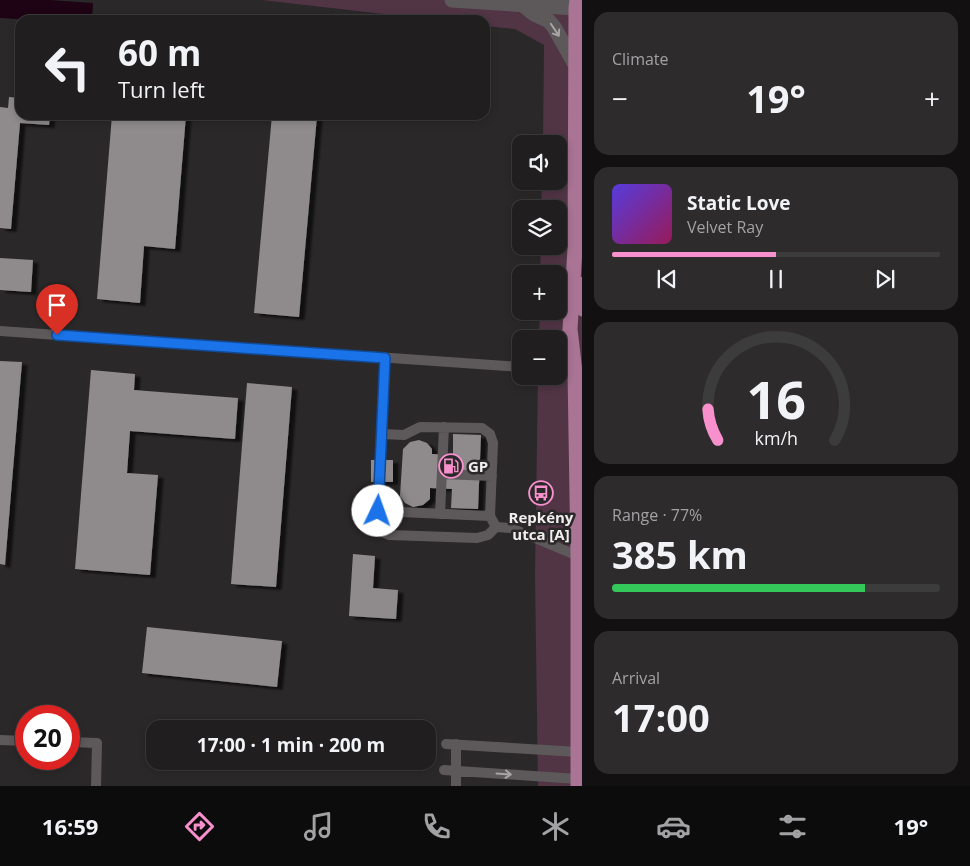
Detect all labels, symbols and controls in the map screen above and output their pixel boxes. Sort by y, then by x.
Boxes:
one-way arrow [550,23,560,37]
text: 60 m [118,29,201,76]
icon: left [35,35,100,100]
text: Climate [612,48,669,70]
text: 19° [746,72,806,124]
text: Turn left [118,74,205,104]
text: − [612,79,628,117]
text: + [924,79,940,117]
map controls [512,135,567,385]
button: sound [512,135,567,190]
text: Static Love [687,190,790,216]
button: layers [512,200,567,255]
text: Velvet Ray [687,216,763,238]
button: + [512,265,567,320]
icon: previous [653,265,681,293]
icon: pause [762,265,790,293]
icon: next [871,265,899,293]
pin [36,284,78,335]
icon: arrive [43,291,71,319]
button: − [512,330,567,385]
text: 16 [746,363,806,434]
text: km/h [754,426,798,450]
fuel station icon: GP [438,453,464,479]
place label: GP [468,456,488,476]
bus stop icon: Repkény utca [A] [528,480,554,506]
position arrow [351,484,403,536]
text: Range · 77% [612,504,702,526]
place label: Repkény utca [A] [509,507,574,544]
text: 385 km [612,528,748,580]
text: Arrival [612,667,660,689]
text: 17:00 [612,691,710,743]
speed limit sign: 20 [15,705,80,770]
text: 17:00 · 1 min · 200 m [197,732,385,758]
one-way arrow [496,769,512,779]
icon: directions [182,809,217,844]
icon: music [301,809,336,844]
icon: phone [419,809,454,844]
icon: climate [538,809,573,844]
icon: car [656,809,691,844]
icon: filters [775,809,810,844]
text: 16:59 [42,811,98,841]
text: 19° [894,811,928,841]

